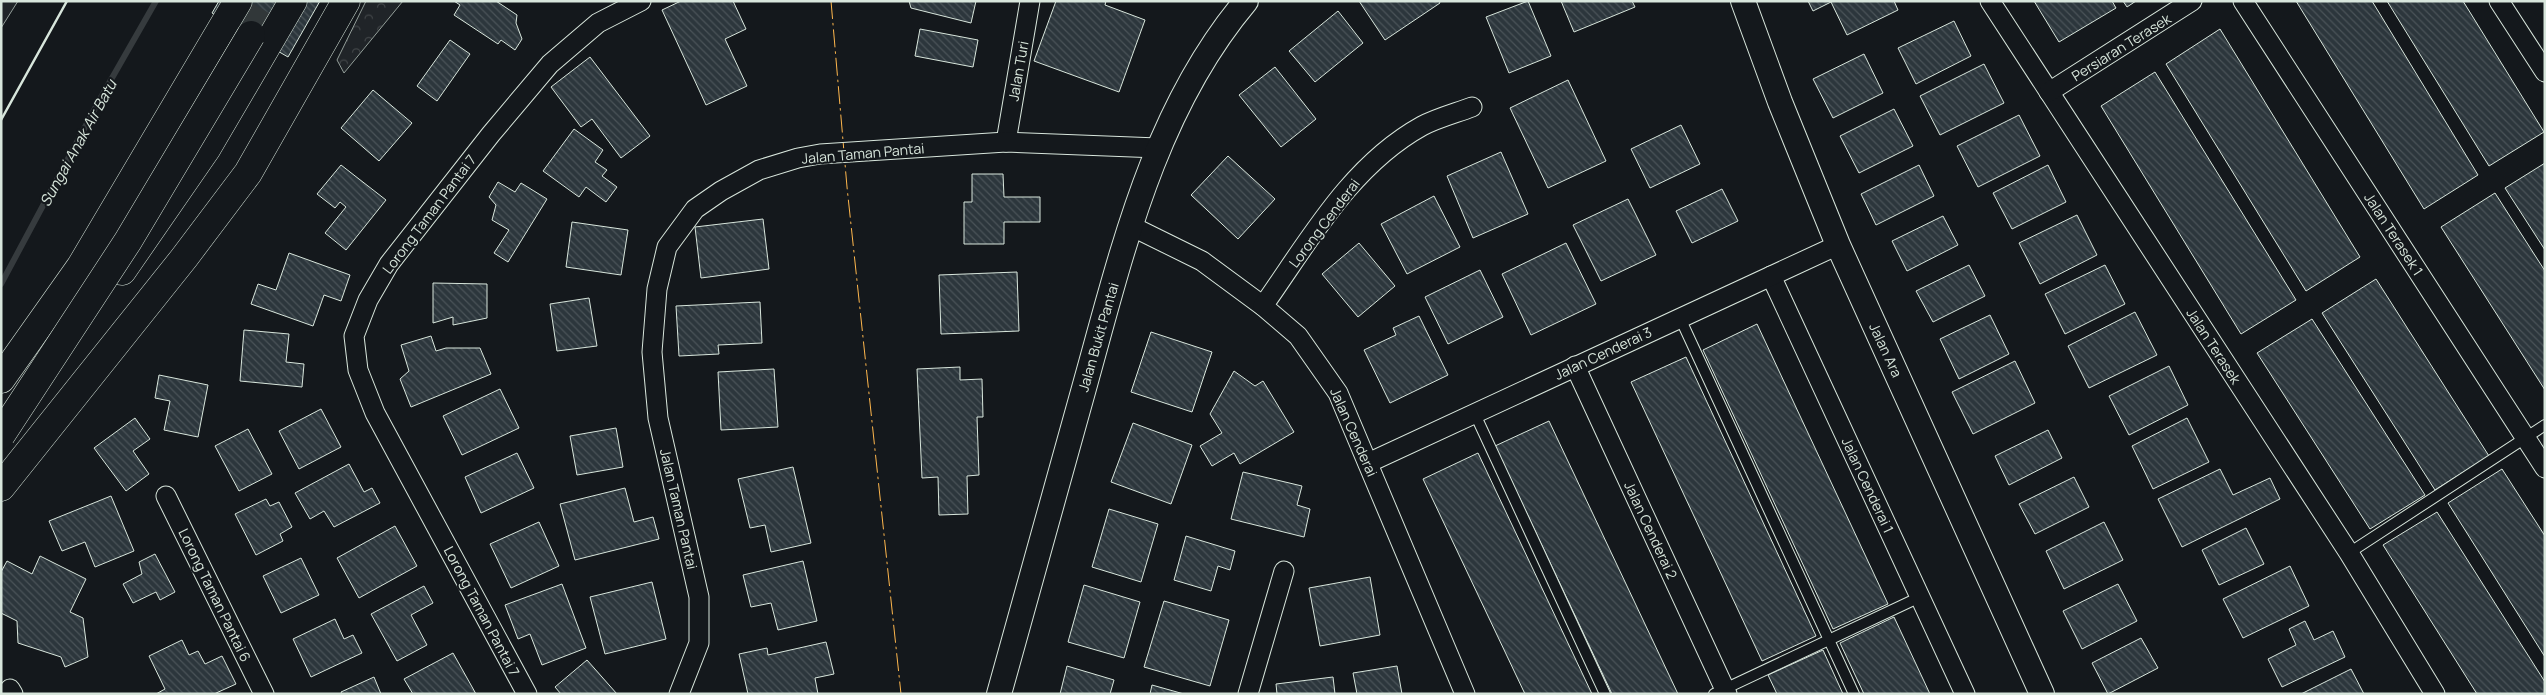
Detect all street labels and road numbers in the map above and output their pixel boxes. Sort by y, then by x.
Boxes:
street label: Persiaran Terasek [2068,8,2175,85]
street label: Jalan Turi [1003,39,1033,103]
street label: Jalan Taman Pantai [801,138,925,168]
street label: Lorong Taman Pantai 7 [378,151,480,277]
street label: Lorong Cenderai [1284,175,1364,271]
street label: Jalan Terasek 1 [2360,189,2428,279]
street label: Jalan Bukit Pantai [1073,280,1123,394]
street label: Jalan Terasek [2182,304,2246,388]
street label: Jalan Ara [1865,320,1907,380]
street label: Jalan Cenderai 3 [1551,322,1655,384]
street label: Jalan Cenderai [1326,385,1382,479]
street label: Jalan Cenderai 1 [1838,434,1898,536]
street label: Jalan Taman Pantai [656,447,702,571]
street label: Jalan Cenderai 2 [1620,478,1682,582]
street label: Lorong Taman Pantai 6 [174,525,256,665]
street label: Lorong Taman Pantai 7 [440,543,524,679]

